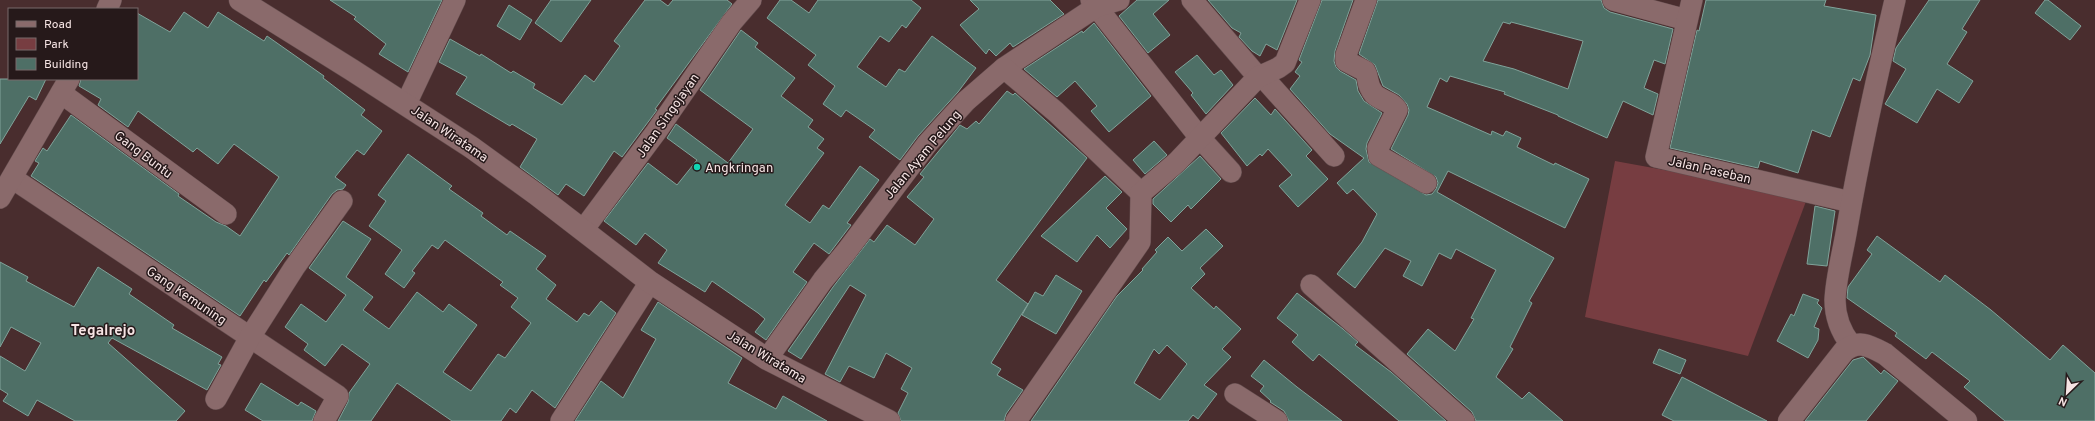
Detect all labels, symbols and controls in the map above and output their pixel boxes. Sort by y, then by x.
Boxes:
legend [8,8,138,80]
text: Road [44,17,72,33]
text: Park [44,37,69,53]
text: Building [44,57,88,73]
street label: Jalan Singojayan [634,71,704,161]
street label: Jalan Wiratama [407,103,491,166]
street label: Jalan Ayam Pelung [882,108,965,203]
street label: Gang Buntu [111,129,175,183]
street label: Jalan Paseban [1667,154,1752,188]
place label: Angkringan [705,161,773,177]
marker: Angkringan [692,162,702,172]
street label: Gang Kemuning [143,264,229,329]
district label: Tegalrejo [71,322,135,341]
street label: Jalan Wiratama [723,328,809,388]
north arrow [2047,373,2087,413]
text: N [2057,393,2070,409]

